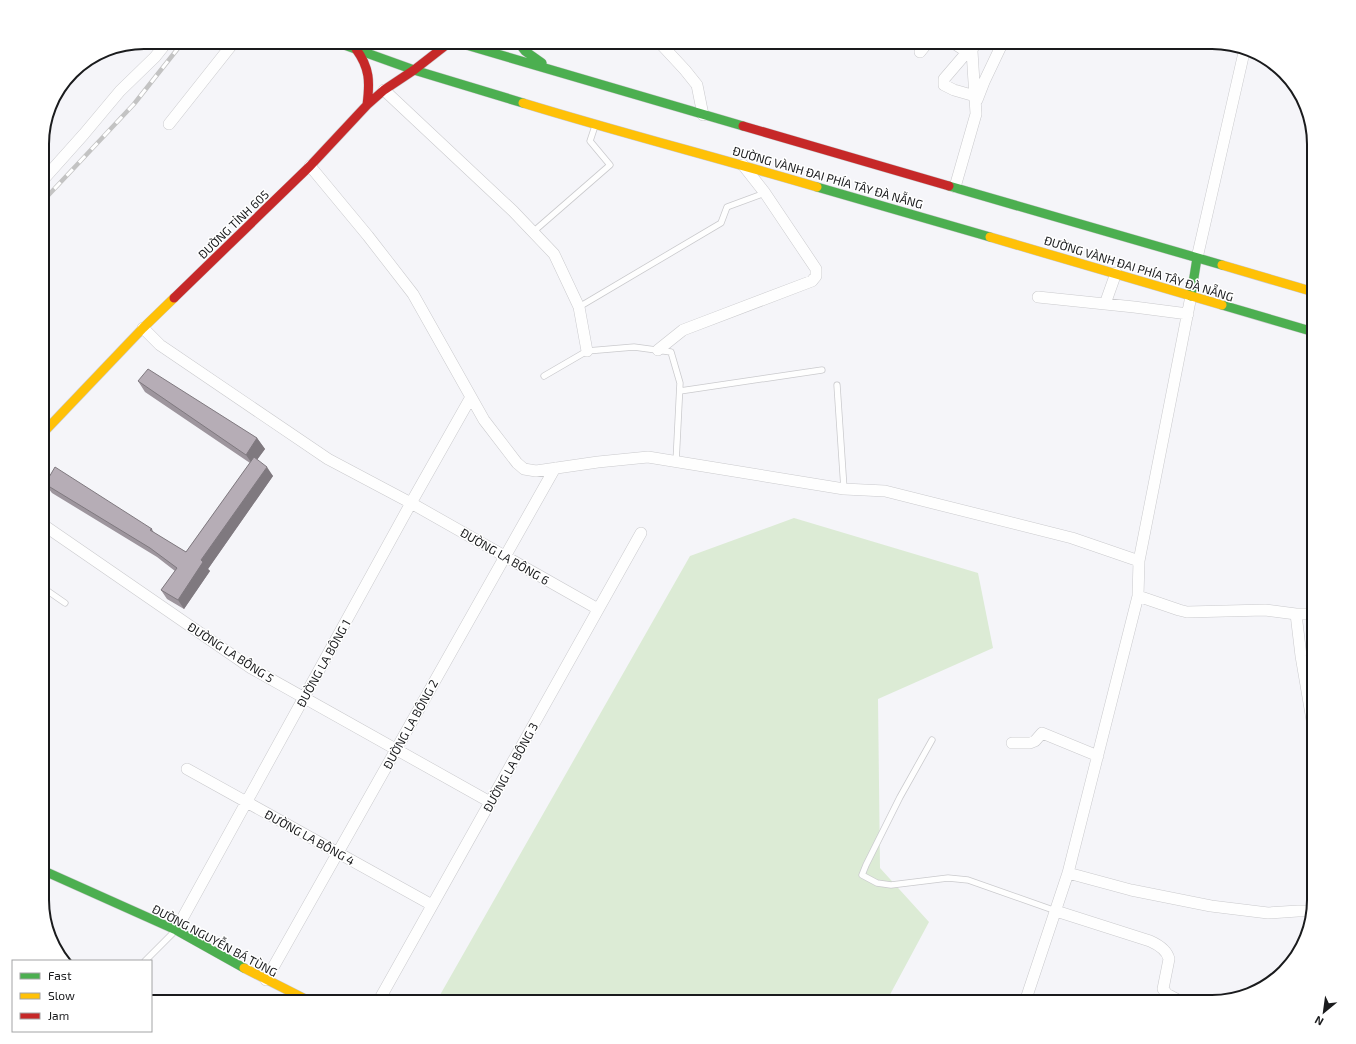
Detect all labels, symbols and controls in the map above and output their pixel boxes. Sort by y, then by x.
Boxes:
street label: ĐƯỜNG VÀNH ĐAI PHÍA TÂY ĐÀ NẴNG [731,142,925,211]
street label: ĐƯỜNG TỈNH 605 [195,187,271,261]
street label: ĐƯỜNG VÀNH ĐAI PHÍA TÂY ĐÀ NẴNG [1043,231,1236,304]
street label: ĐƯỜNG LA BÔNG 6 [458,525,552,587]
street label: ĐƯỜNG LA BÔNG 1 [293,617,353,709]
street label: ĐƯỜNG LA BÔNG 5 [185,619,277,685]
street label: ĐƯỜNG LA BÔNG 2 [380,677,440,771]
street label: ĐƯỜNG LA BÔNG 3 [480,720,540,814]
street label: ĐƯỜNG LA BÔNG 4 [263,806,357,868]
street label: ĐƯỜNG NGUYỄN BÁ TÙNG [150,900,280,979]
legend [12,960,152,1032]
text: Fast [48,968,72,982]
text: Slow [48,988,75,1002]
north arrow [1304,992,1344,1032]
text: Jam [48,1008,69,1022]
text: N [1312,1014,1326,1029]

